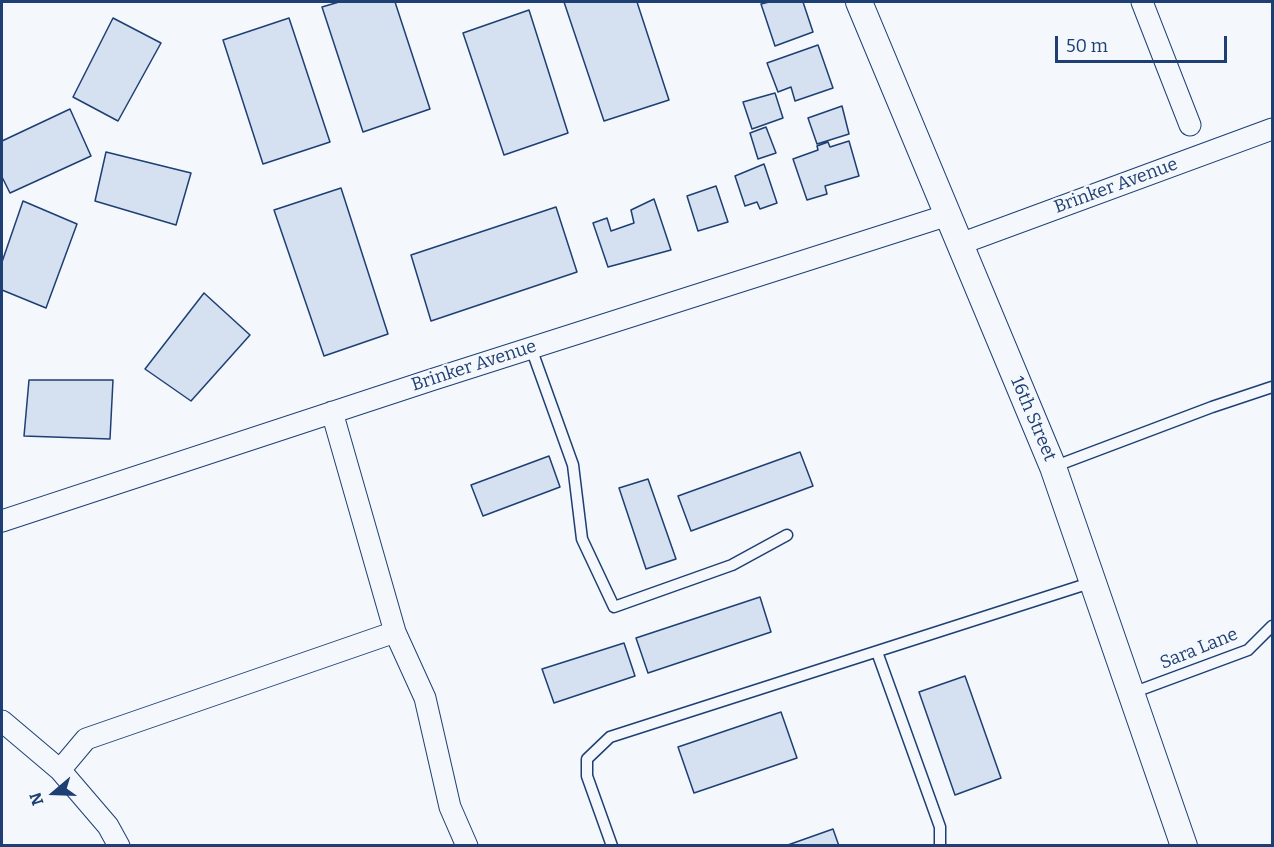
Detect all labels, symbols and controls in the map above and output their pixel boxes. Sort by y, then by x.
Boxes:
scale bar [1058,24,1230,62]
text: 50 m [1066,35,1108,57]
street label: Brinker Avenue [1051,154,1181,218]
street label: Brinker Avenue [409,336,539,396]
street label: 16th Street [1006,373,1060,465]
street label: Sara Lane [1157,624,1241,674]
north arrow [24,763,84,823]
text: N [26,790,48,808]

